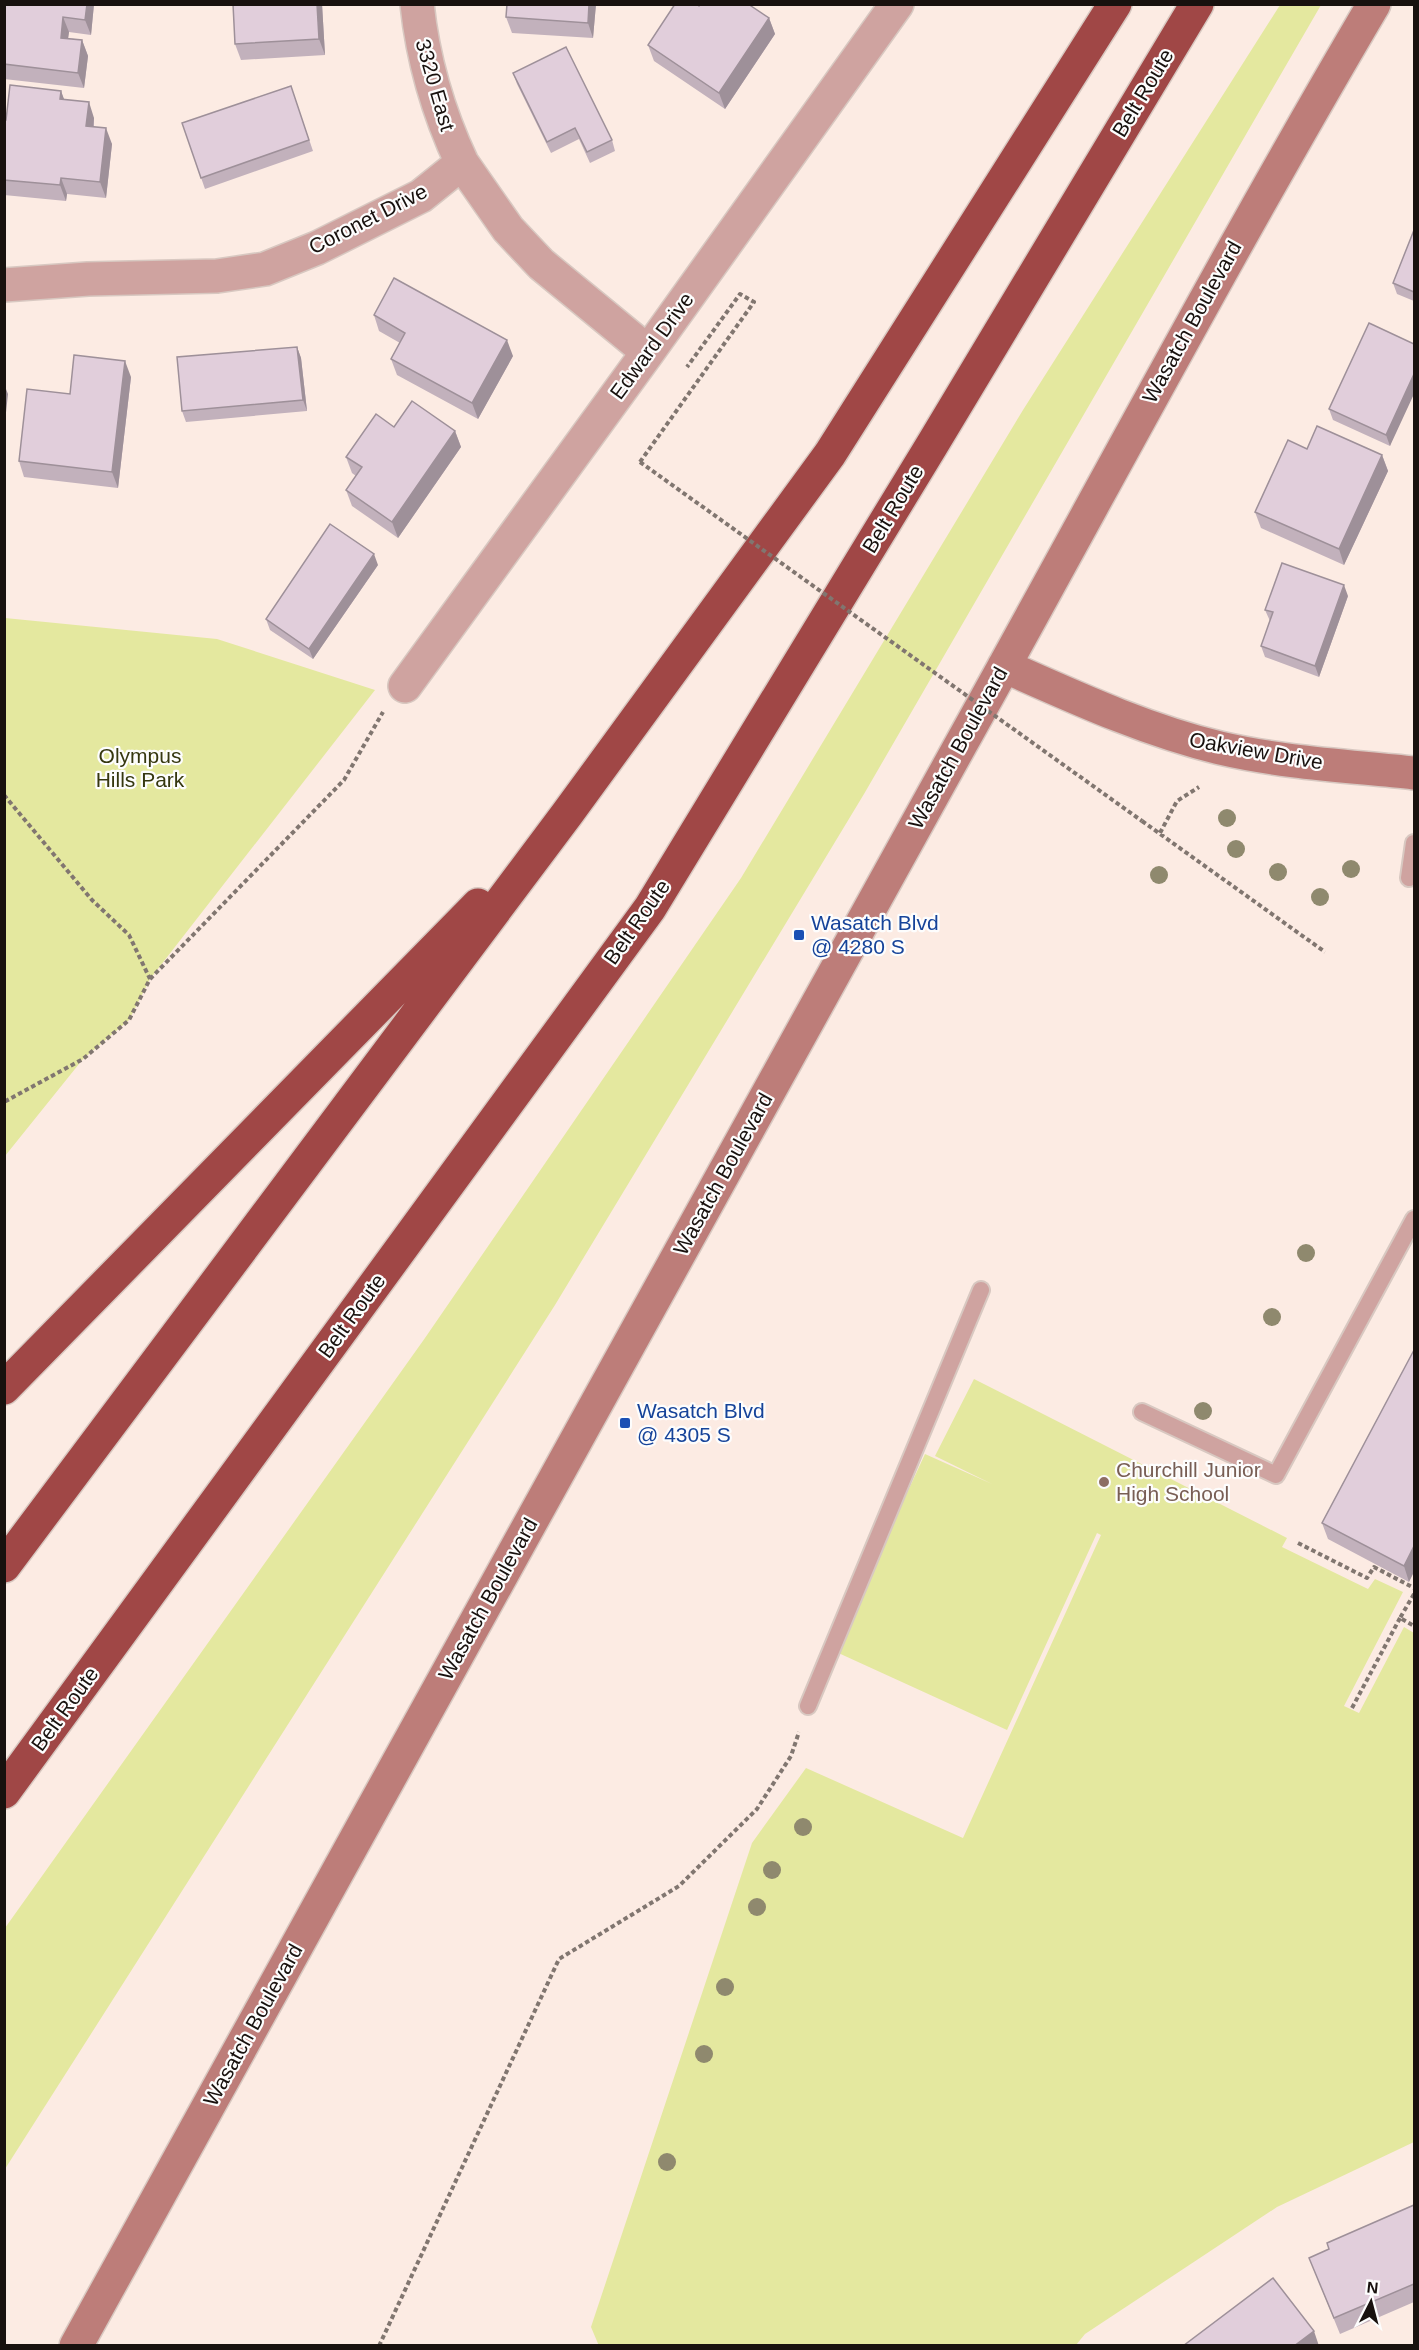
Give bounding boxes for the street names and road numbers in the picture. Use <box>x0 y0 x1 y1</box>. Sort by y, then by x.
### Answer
street label: 3320 East <box>411 36 460 134</box>
street label: Belt Route <box>1107 45 1178 141</box>
street label: Coronet Drive <box>305 179 431 258</box>
street label: Wasatch Boulevard <box>1138 237 1246 407</box>
street label: Edward Drive <box>605 288 698 403</box>
street label: Belt Route <box>857 461 928 557</box>
street label: Wasatch Boulevard <box>904 663 1012 833</box>
street label: Oakview Drive <box>1187 727 1325 774</box>
street label: Belt Route <box>599 875 674 968</box>
street label: Wasatch Boulevard <box>669 1089 777 1259</box>
street label: Belt Route <box>313 1269 390 1362</box>
street label: Wasatch Boulevard <box>434 1514 542 1684</box>
street label: Belt Route <box>26 1662 103 1755</box>
street label: Wasatch Boulevard <box>199 1940 307 2110</box>

